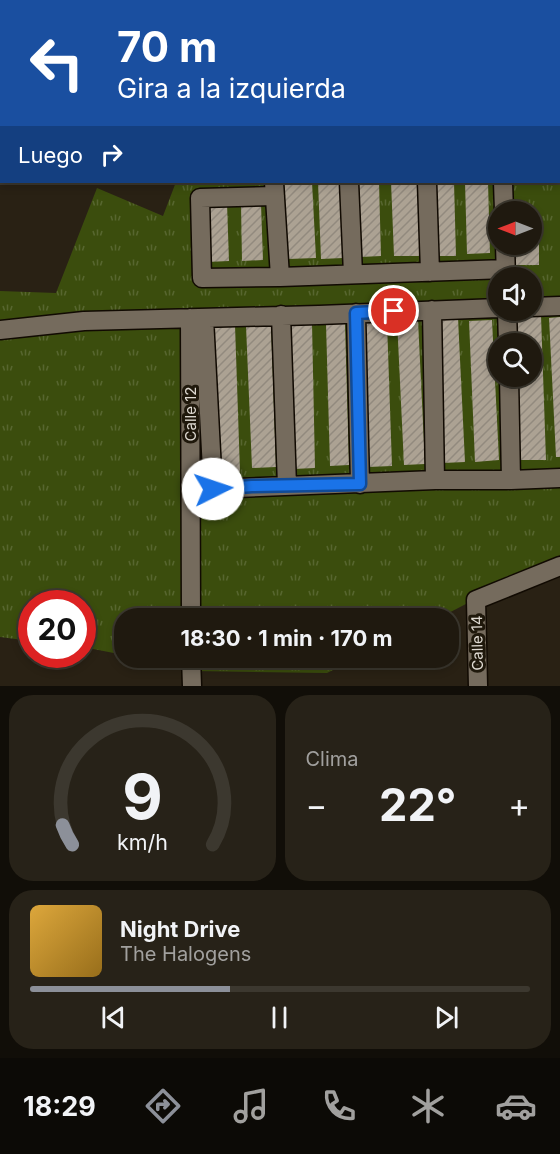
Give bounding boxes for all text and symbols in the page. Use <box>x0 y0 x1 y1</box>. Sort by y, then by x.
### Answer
text: 70 m <box>117 21 217 72</box>
icon: left <box>18 24 96 102</box>
text: Gira a la izquierda <box>117 72 346 105</box>
icon: right <box>95 138 128 171</box>
text: Luego <box>18 142 83 168</box>
north arrow <box>488 201 542 255</box>
map controls <box>488 201 542 387</box>
button: sound <box>488 267 542 321</box>
pin <box>368 285 419 336</box>
icon: arrive <box>377 294 410 327</box>
button: search <box>488 333 542 387</box>
street label: Calle 12 <box>181 387 200 441</box>
position arrow <box>181 457 245 521</box>
speed limit sign: 20 <box>18 590 96 668</box>
street label: Calle 14 <box>467 615 487 671</box>
text: 18:30 · 1 min · 170 m <box>180 625 393 651</box>
text: Clima <box>306 747 359 771</box>
text: 9 <box>122 759 163 834</box>
text: 22° <box>379 777 456 832</box>
text: − <box>306 785 327 825</box>
text: + <box>508 785 530 825</box>
text: km/h <box>117 829 168 855</box>
text: Night Drive <box>120 916 240 942</box>
text: The Halogens <box>120 942 251 966</box>
icon: previous <box>97 1001 130 1034</box>
icon: pause <box>263 1001 296 1034</box>
icon: next <box>430 1001 463 1034</box>
icon: directions <box>142 1085 184 1127</box>
icon: music <box>230 1085 272 1127</box>
icon: phone <box>318 1085 360 1127</box>
icon: climate <box>407 1085 449 1127</box>
icon: car <box>495 1085 537 1127</box>
text: 18:29 <box>23 1090 96 1123</box>

